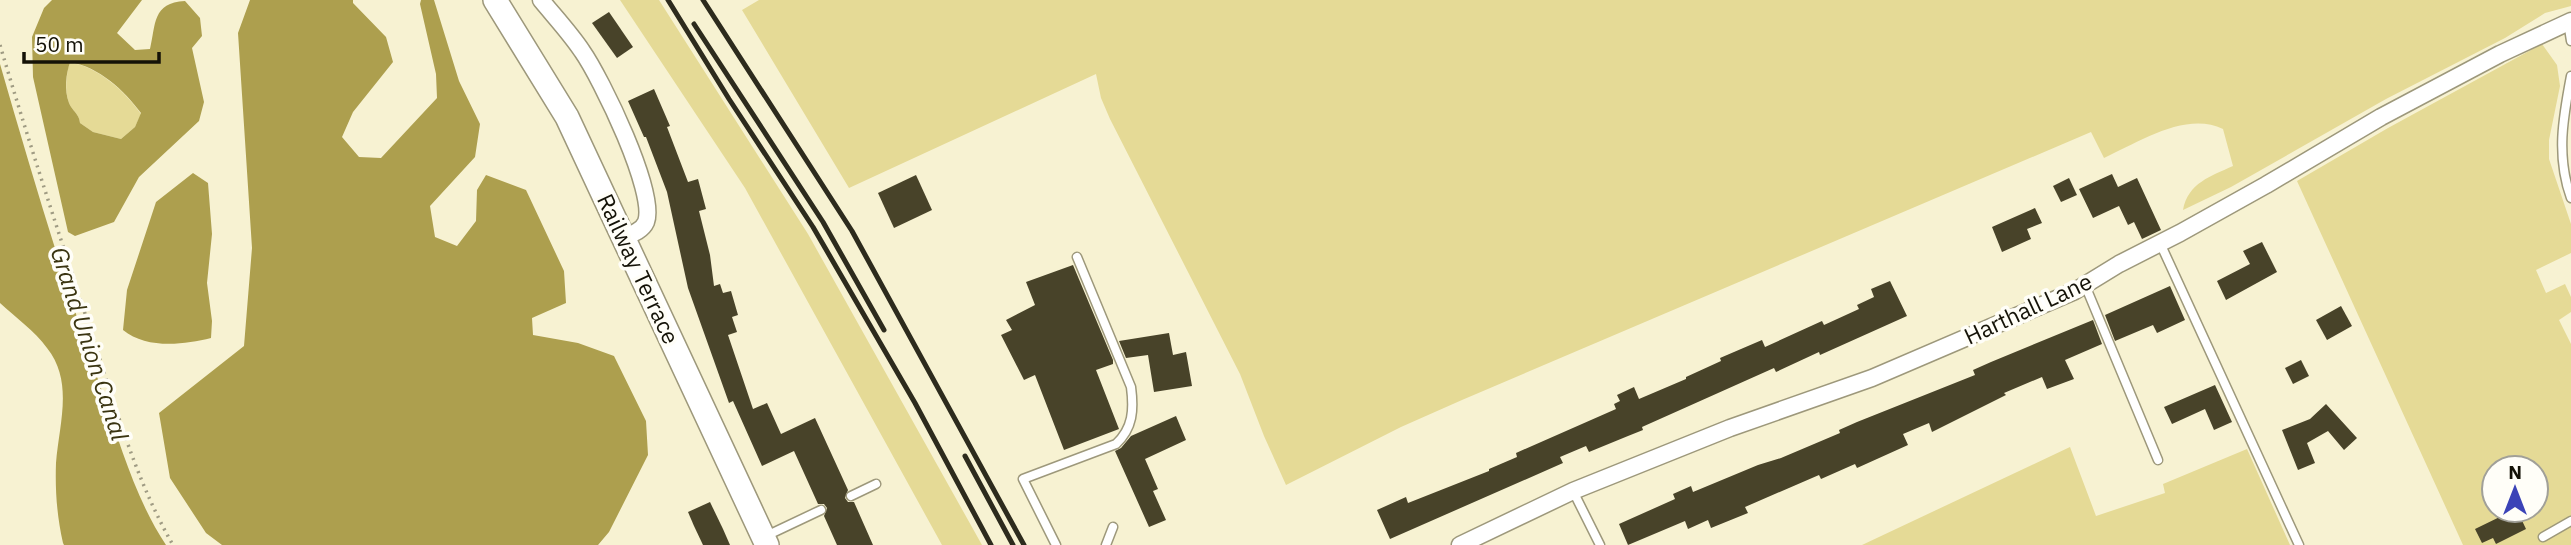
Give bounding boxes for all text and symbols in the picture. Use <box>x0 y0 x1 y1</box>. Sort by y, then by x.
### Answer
scale bar <box>24 21 159 65</box>
text: 50 m <box>35 30 84 58</box>
street label: Railway Terrace <box>591 189 687 349</box>
water label: Grand Union Canal <box>44 243 137 445</box>
street label: Harthall Lane <box>1959 265 2096 351</box>
north arrow <box>2480 454 2550 524</box>
text: N <box>2508 460 2522 484</box>

